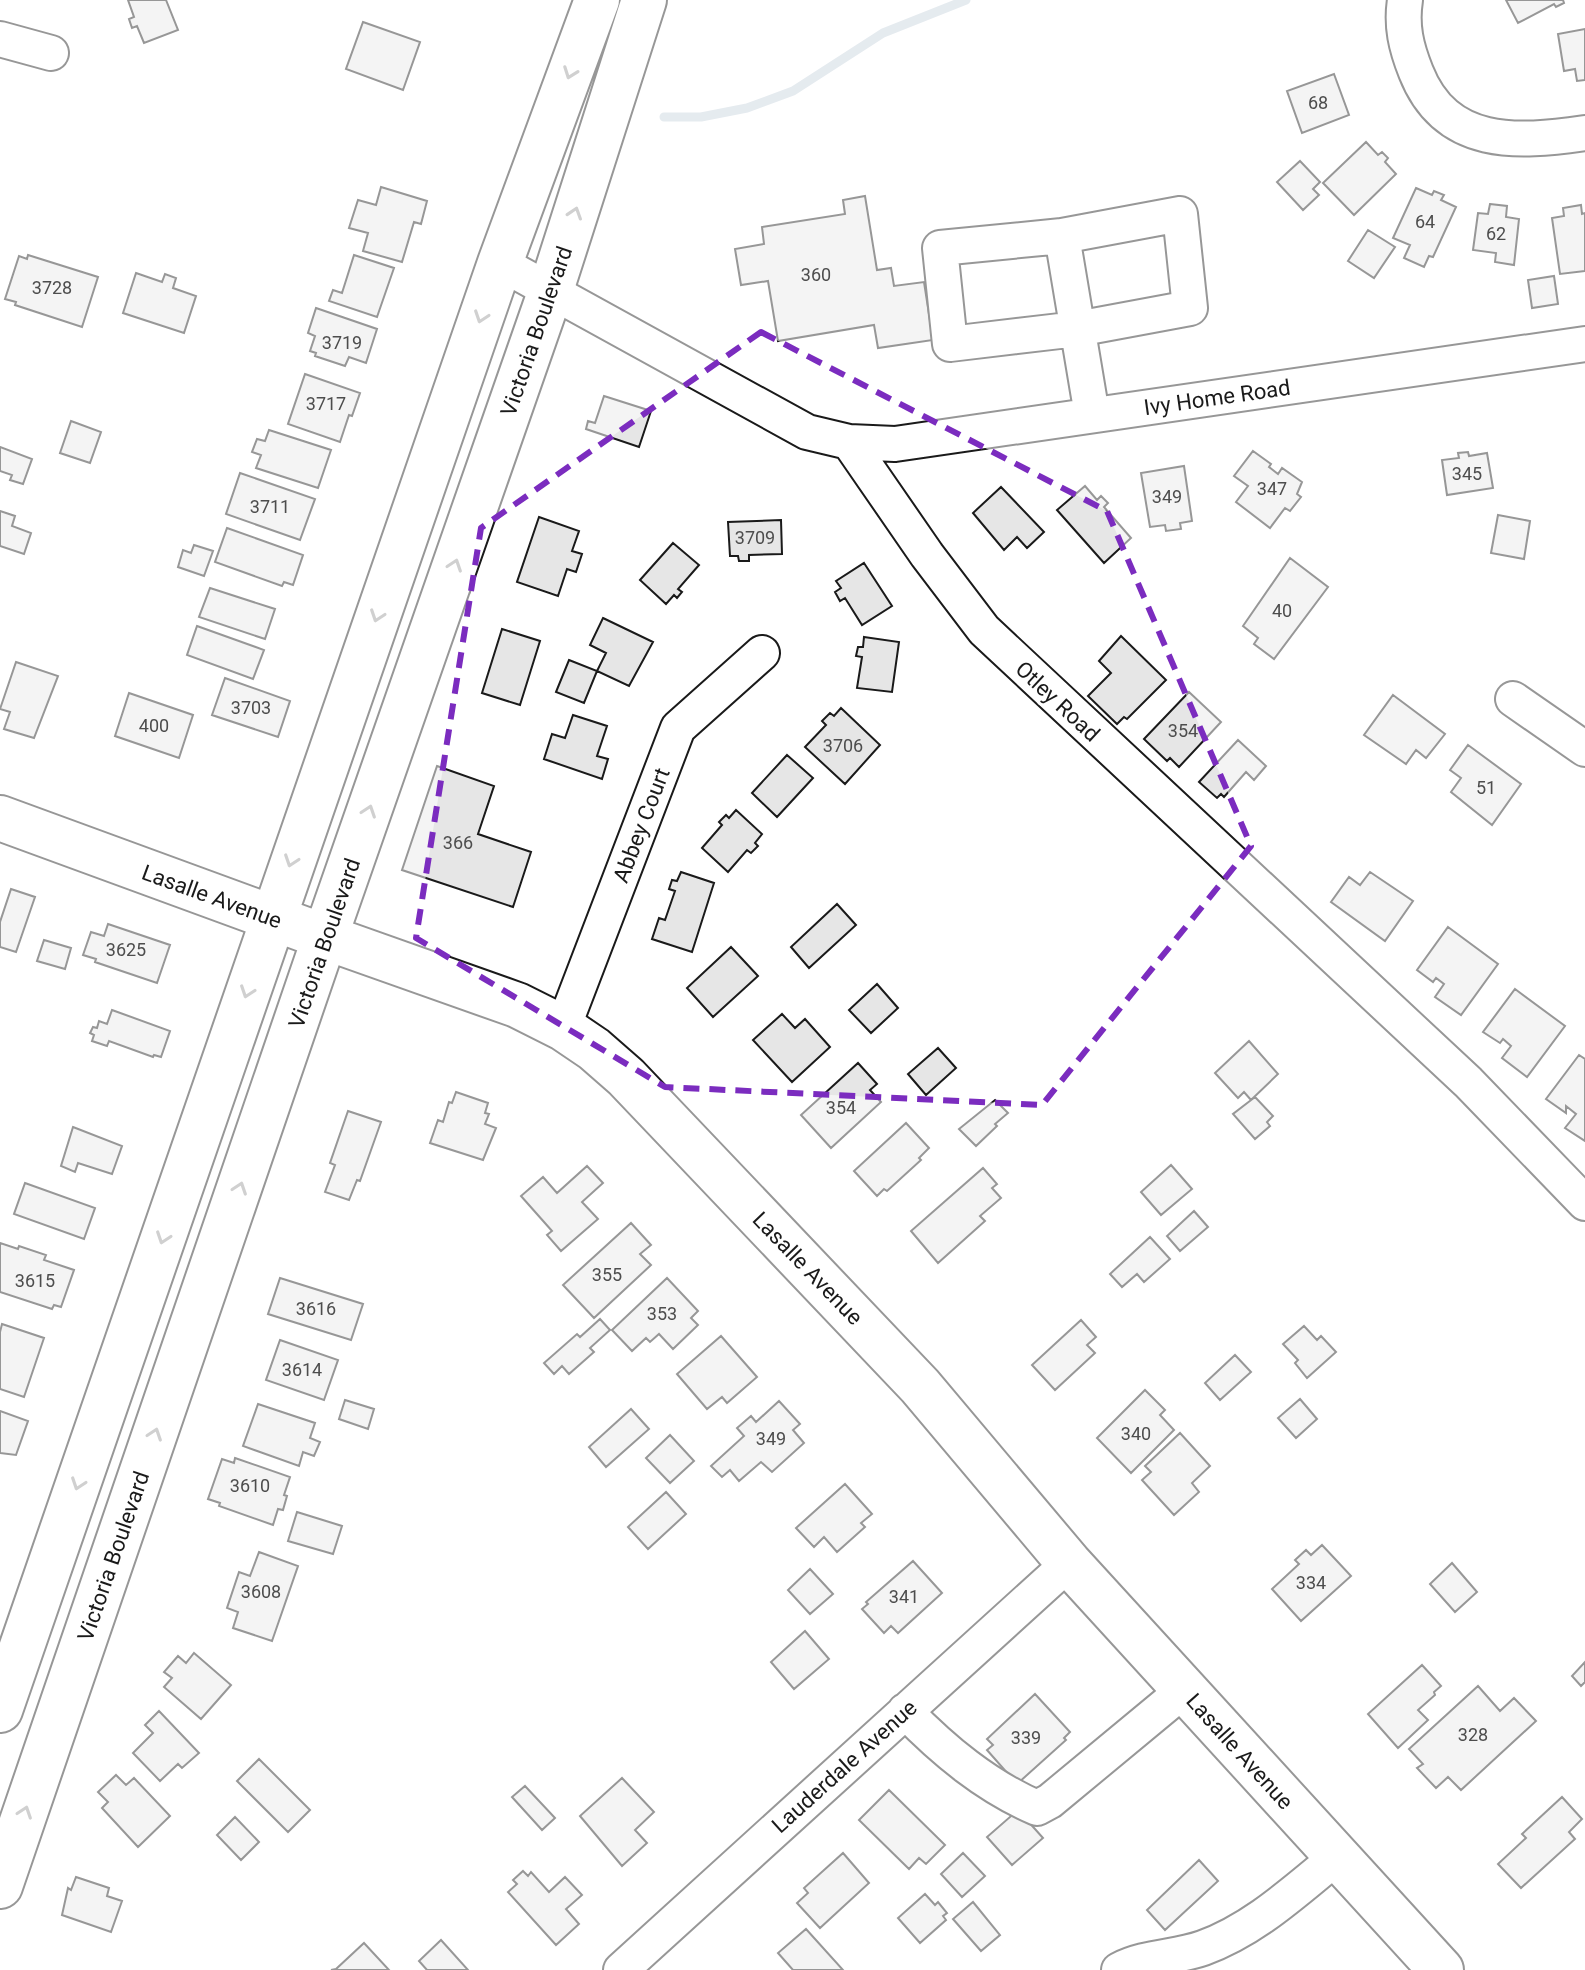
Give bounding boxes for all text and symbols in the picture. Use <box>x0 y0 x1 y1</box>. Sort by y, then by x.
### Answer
one-way arrow <box>563 65 580 79</box>
house number: 68 <box>1308 92 1328 113</box>
one-way arrow <box>566 207 582 221</box>
house number: 64 <box>1415 211 1435 232</box>
house number: 62 <box>1486 223 1506 244</box>
street label: Victoria Boulevard <box>496 243 577 419</box>
house number: 360 <box>801 264 831 285</box>
house number: 3728 <box>32 277 72 298</box>
one-way arrow <box>474 310 490 324</box>
house number: 3719 <box>322 332 362 353</box>
street label: Ivy Home Road <box>1142 375 1292 420</box>
house number: 3717 <box>306 393 346 414</box>
house number: 345 <box>1452 463 1482 484</box>
house number: 347 <box>1257 478 1287 499</box>
house number: 349 <box>1152 486 1182 507</box>
house number: 3711 <box>250 496 290 517</box>
house number: 3709 <box>735 527 775 548</box>
one-way arrow <box>445 559 461 573</box>
house number: 40 <box>1272 600 1292 621</box>
one-way arrow <box>370 608 386 622</box>
street label: Otley Road <box>1011 656 1105 747</box>
house number: 3703 <box>231 697 271 718</box>
house number: 400 <box>139 715 169 736</box>
house number: 354 <box>1168 720 1198 741</box>
house number: 3706 <box>823 735 863 756</box>
street label: Abbey Court <box>608 764 675 886</box>
house number: 51 <box>1476 777 1496 798</box>
one-way arrow <box>360 805 376 819</box>
house number: 366 <box>443 832 473 853</box>
one-way arrow <box>285 854 301 868</box>
street label: Victoria Boulevard <box>284 855 365 1031</box>
street label: Lasalle Avenue <box>139 860 285 933</box>
house number: 3625 <box>106 939 146 960</box>
one-way arrow <box>241 984 257 998</box>
house number: 354 <box>826 1097 856 1118</box>
one-way arrow <box>230 1182 246 1196</box>
street label: Lasalle Avenue <box>748 1207 868 1330</box>
one-way arrow <box>156 1230 172 1244</box>
house number: 355 <box>592 1264 622 1285</box>
house number: 3615 <box>15 1270 55 1291</box>
house number: 3616 <box>296 1298 336 1319</box>
house number: 353 <box>647 1303 677 1324</box>
house number: 3614 <box>282 1359 322 1380</box>
house number: 340 <box>1121 1423 1151 1444</box>
one-way arrow <box>146 1427 162 1441</box>
house number: 349 <box>756 1428 786 1449</box>
street label: Victoria Boulevard <box>73 1468 154 1644</box>
house number: 3610 <box>230 1475 270 1496</box>
one-way arrow <box>71 1476 88 1490</box>
house number: 334 <box>1296 1572 1326 1593</box>
house number: 3608 <box>241 1581 281 1602</box>
house number: 341 <box>889 1586 919 1607</box>
street label: Lasalle Avenue <box>1181 1688 1298 1814</box>
street label: Lauderdale Avenue <box>767 1695 922 1838</box>
house number: 328 <box>1458 1724 1488 1745</box>
house number: 339 <box>1011 1727 1041 1748</box>
one-way arrow <box>16 1806 32 1820</box>

